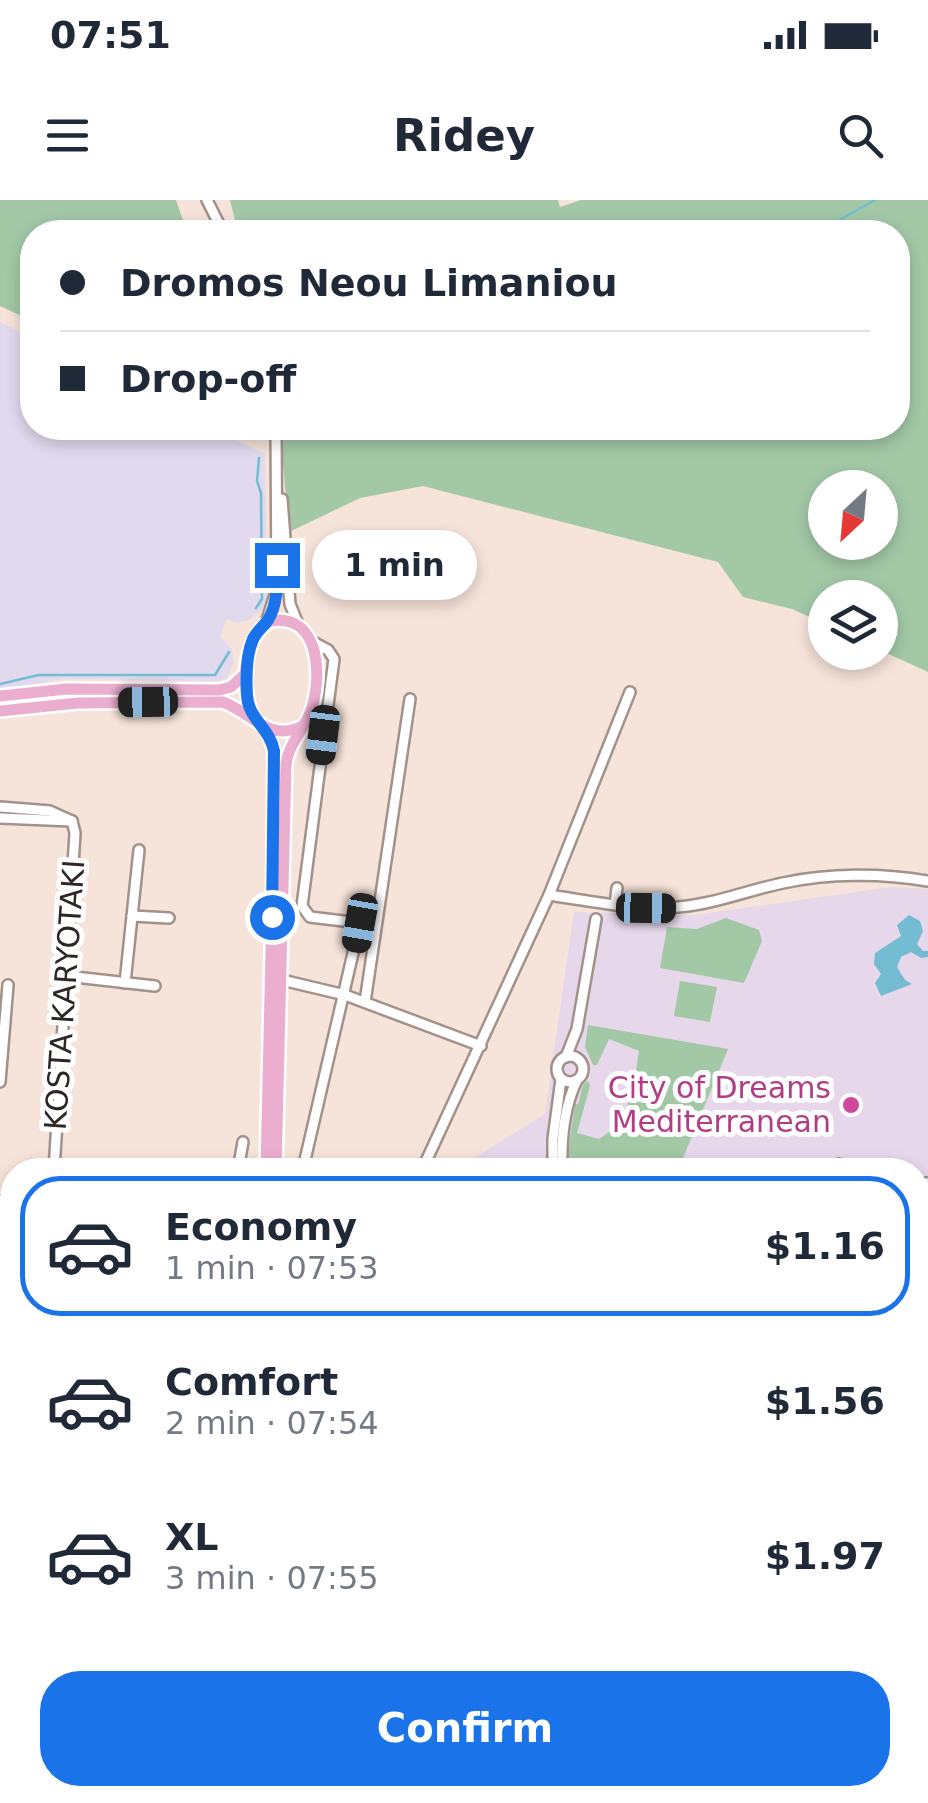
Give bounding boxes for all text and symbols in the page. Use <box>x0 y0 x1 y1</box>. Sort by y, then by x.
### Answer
text: 07:51 <box>50 13 171 57</box>
icon: menu <box>40 108 95 163</box>
icon: search <box>833 108 888 163</box>
text: Ridey <box>393 109 535 162</box>
text: Dromos Neou Limaniou <box>120 261 618 305</box>
text: Drop-off <box>120 357 296 401</box>
north arrow <box>808 470 898 560</box>
map controls <box>808 470 898 670</box>
callout: 1 min <box>312 530 477 600</box>
route end <box>255 543 300 588</box>
text: 1 min <box>344 546 445 584</box>
button: layers <box>808 580 898 670</box>
car <box>118 686 178 718</box>
car <box>304 703 342 767</box>
street label: KOSTA KARYOTAKI <box>38 859 91 1131</box>
car <box>340 891 380 955</box>
car <box>616 892 676 924</box>
route start <box>250 895 295 940</box>
place label: City of Dreams Mediterranean <box>608 1070 831 1139</box>
marker: City of Dreams Mediterranean <box>840 1094 862 1116</box>
icon: car <box>45 1201 135 1291</box>
text: Economy <box>165 1205 357 1249</box>
text: $1.16 <box>765 1224 885 1268</box>
text: 1 min · 07:53 <box>165 1249 379 1287</box>
icon: car <box>45 1356 135 1446</box>
text: Comfort <box>165 1360 338 1404</box>
text: $1.56 <box>765 1379 885 1423</box>
text: 2 min · 07:54 <box>165 1404 379 1442</box>
icon: car <box>45 1511 135 1601</box>
text: XL <box>165 1515 219 1559</box>
text: $1.97 <box>765 1534 885 1578</box>
text: 3 min · 07:55 <box>165 1559 379 1597</box>
button: Confirm <box>40 1671 890 1786</box>

